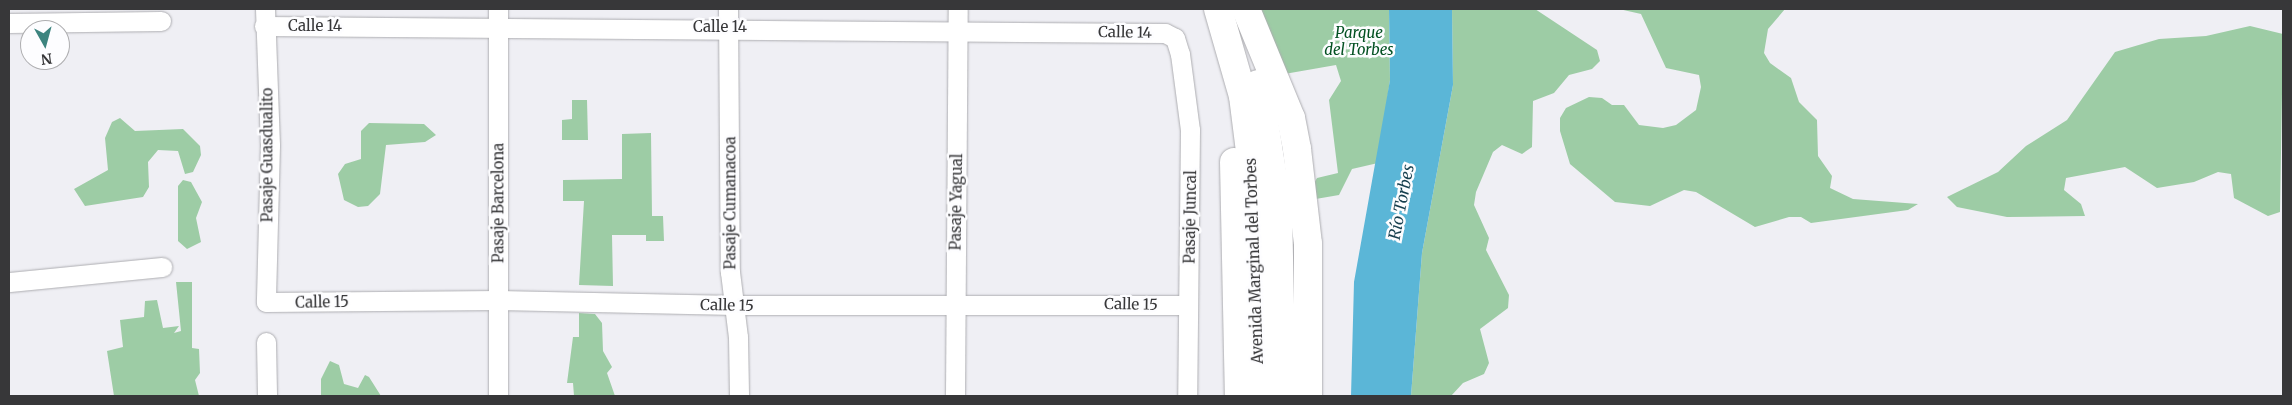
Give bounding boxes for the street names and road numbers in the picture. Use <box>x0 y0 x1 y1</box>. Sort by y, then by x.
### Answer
street label: Calle 14 <box>288 17 342 35</box>
street label: Calle 14 <box>693 18 747 36</box>
street label: Calle 14 <box>1098 23 1152 41</box>
street label: Pasaje Guasdualito <box>258 88 276 222</box>
street label: Pasaje Cumanacoa <box>721 136 739 270</box>
street label: Pasaje Barcelona <box>489 143 507 263</box>
street label: Pasaje Yagual <box>946 153 966 251</box>
street label: Avenida Marginal del Torbes <box>1241 158 1267 364</box>
street label: Pasaje Juncal <box>1180 170 1200 264</box>
street label: Calle 15 <box>295 293 349 311</box>
street label: Calle 15 <box>1104 295 1158 313</box>
street label: Calle 15 <box>700 296 754 314</box>

